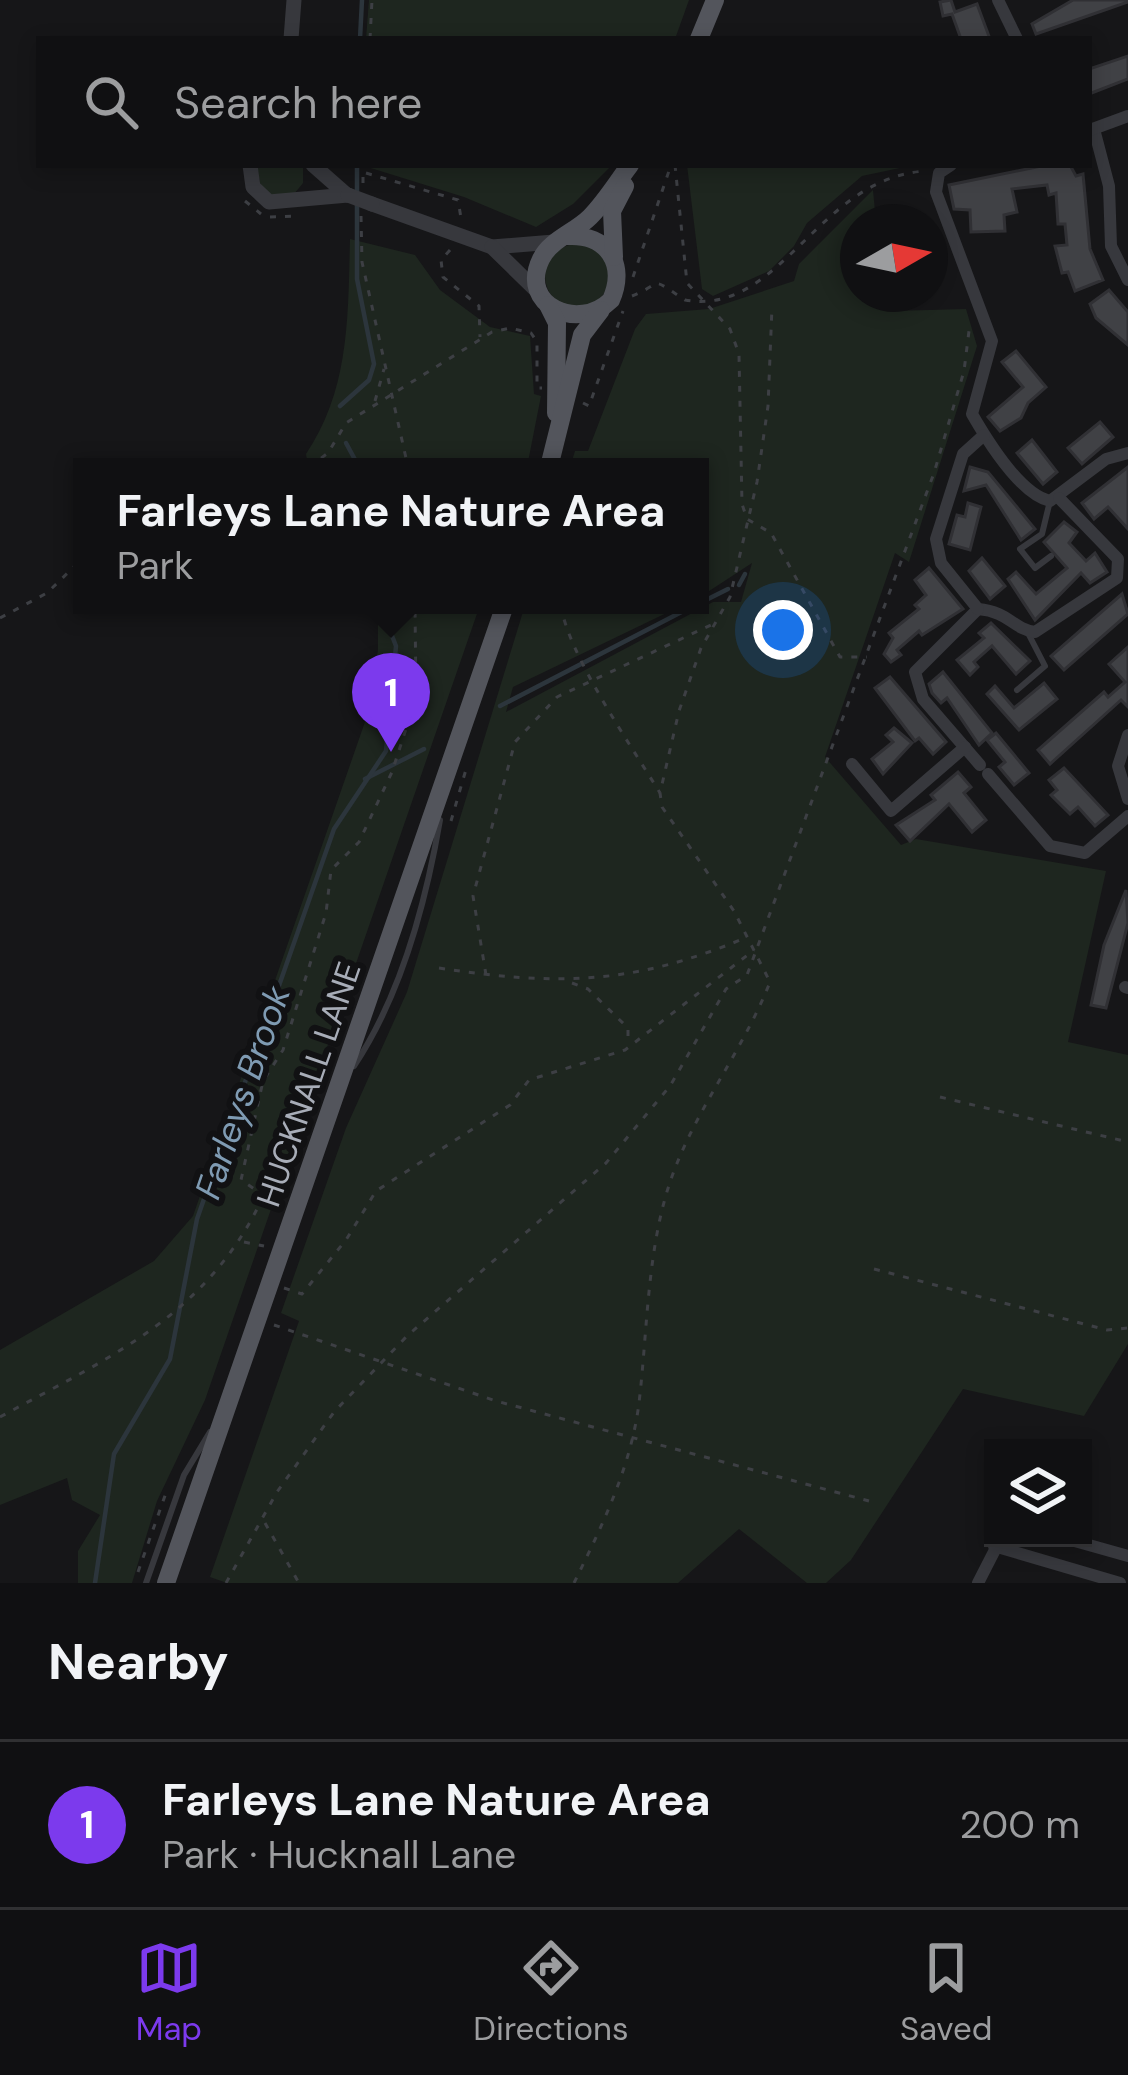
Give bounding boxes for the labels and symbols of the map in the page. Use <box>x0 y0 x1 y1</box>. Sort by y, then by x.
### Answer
north arrow <box>840 204 948 312</box>
your location <box>753 600 813 660</box>
pin: 1 <box>352 653 430 752</box>
street label: HUCKNALL LANE <box>246 956 370 1212</box>
water label: Farleys Brook <box>184 979 301 1205</box>

